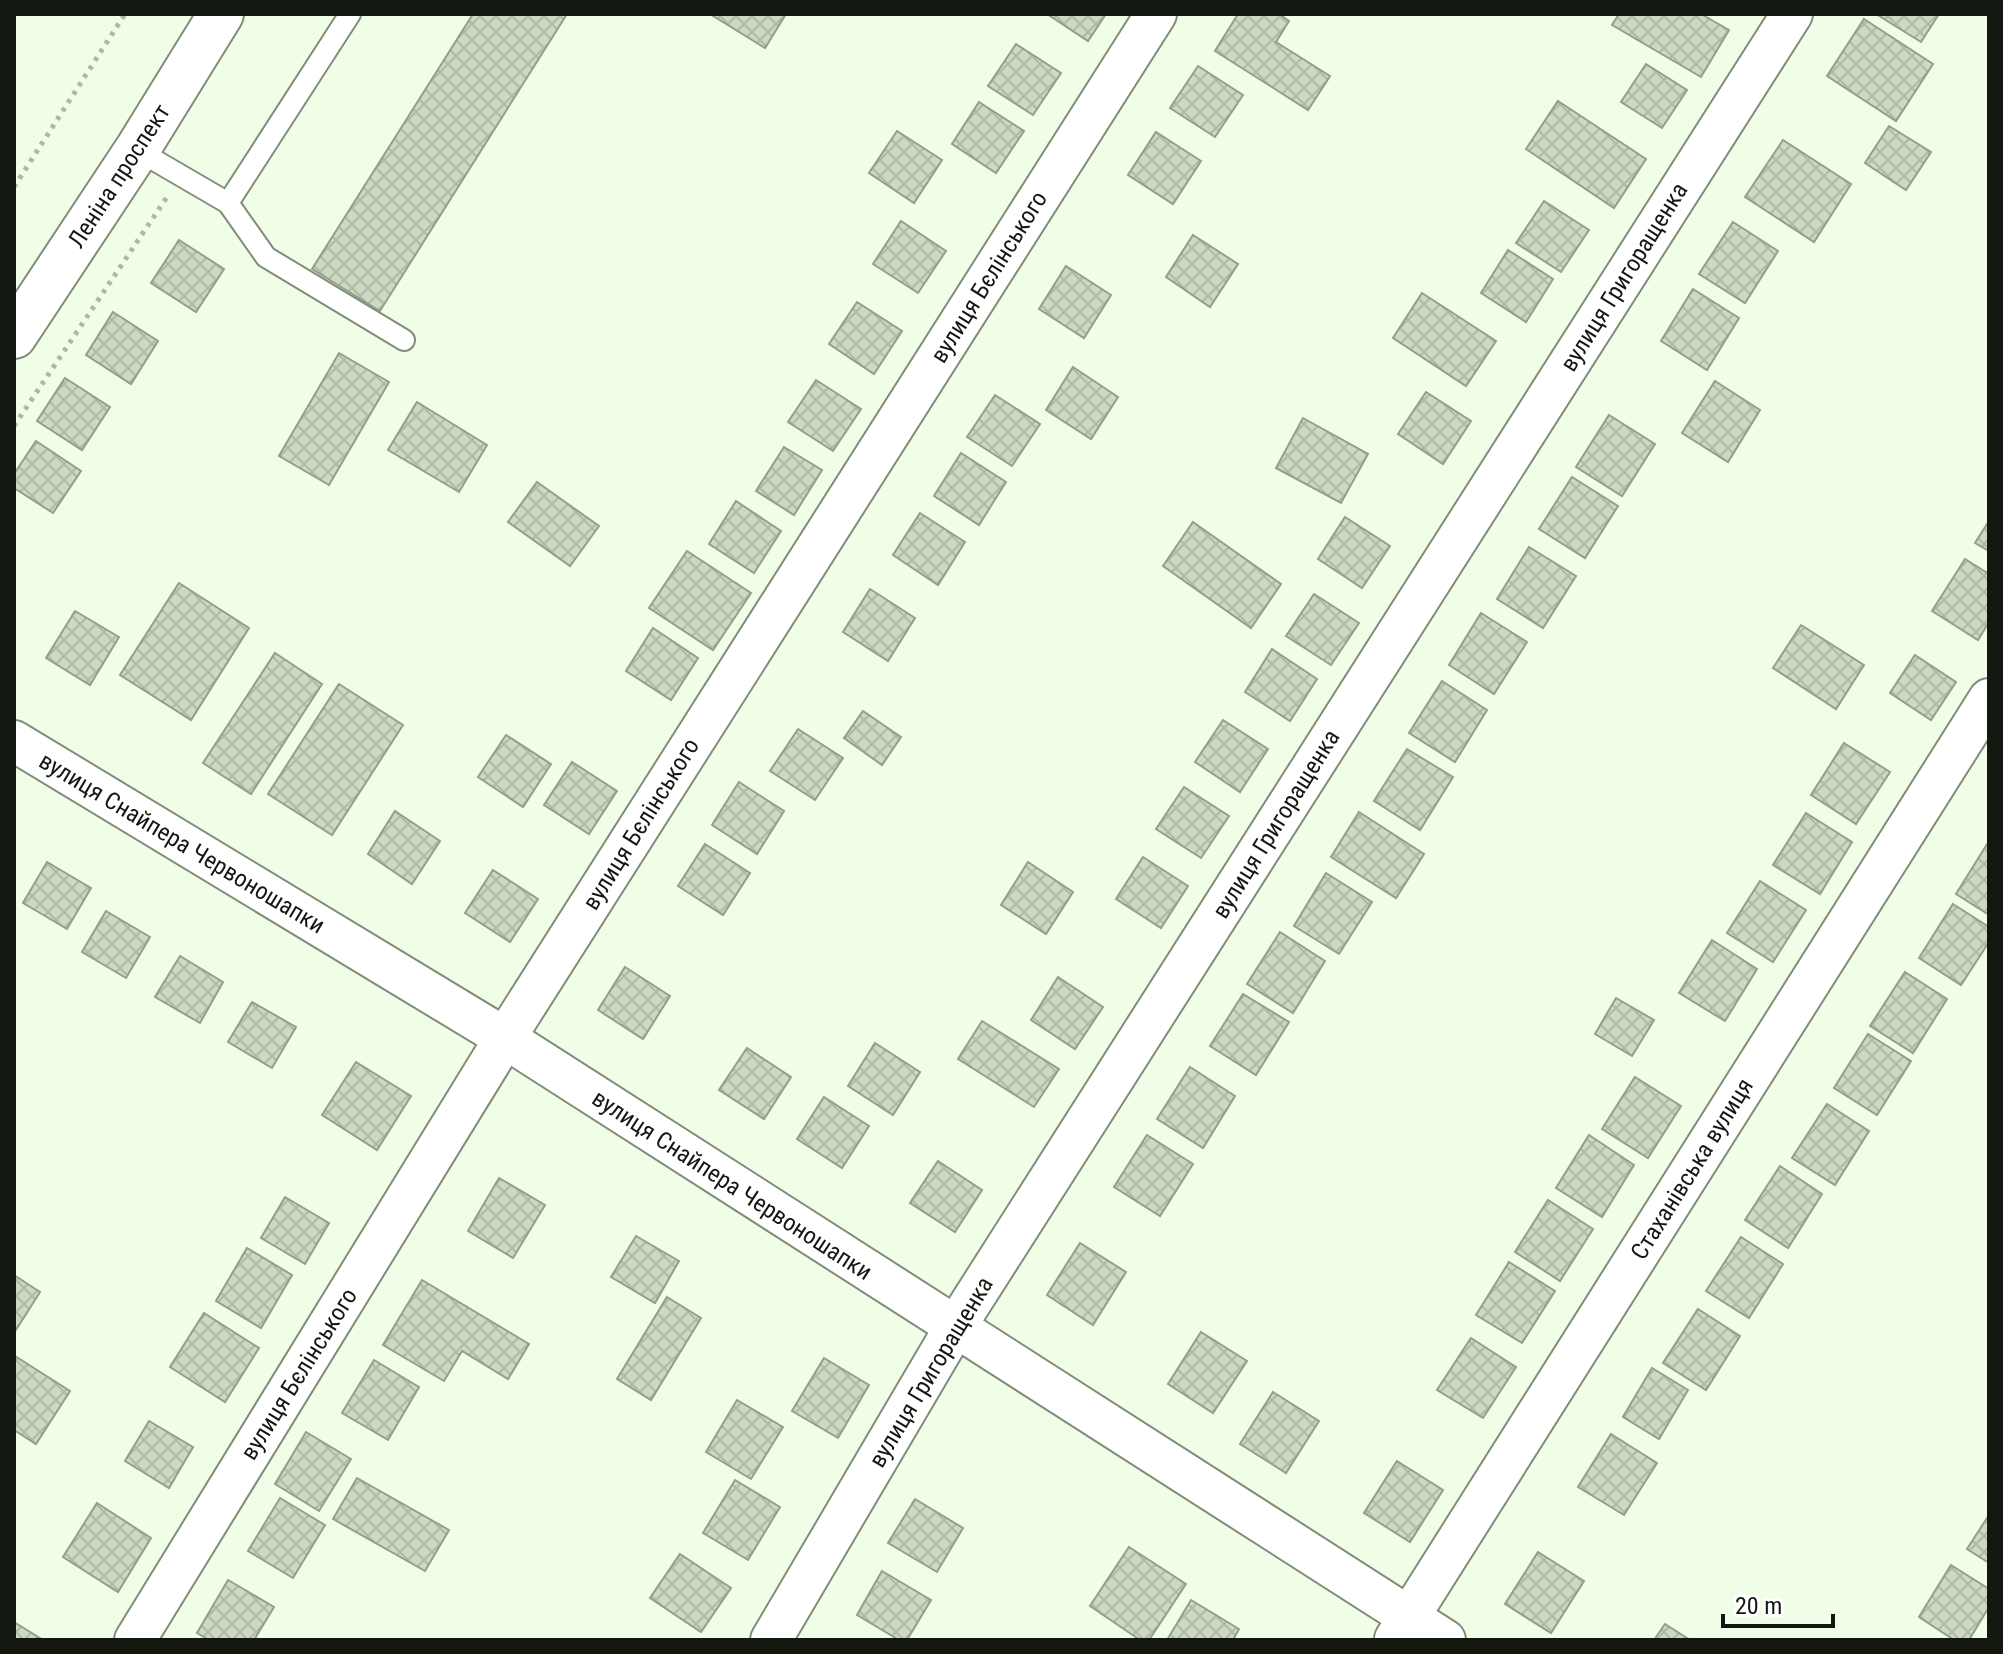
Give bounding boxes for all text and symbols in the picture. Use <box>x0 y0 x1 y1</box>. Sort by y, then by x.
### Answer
street label: Леніна проспект <box>62 99 176 253</box>
street label: вулиця Григоращенка <box>1555 177 1693 377</box>
street label: вулиця Бєлінського <box>925 186 1053 368</box>
street label: вулиця Григоращенка <box>1207 724 1345 924</box>
street label: вулиця Бєлінського <box>577 733 705 915</box>
street label: вулиця Снайпера Червоношапки <box>34 747 330 939</box>
street label: Стаханівська вулиця <box>1625 1073 1759 1265</box>
street label: вулиця Снайпера Червоношапки <box>587 1084 877 1286</box>
street label: вулиця Григоращенка <box>863 1272 999 1472</box>
street label: вулиця Бєлінського <box>235 1283 363 1465</box>
scale bar <box>1723 1578 1833 1628</box>
text: 20 m <box>1735 1592 1782 1620</box>

